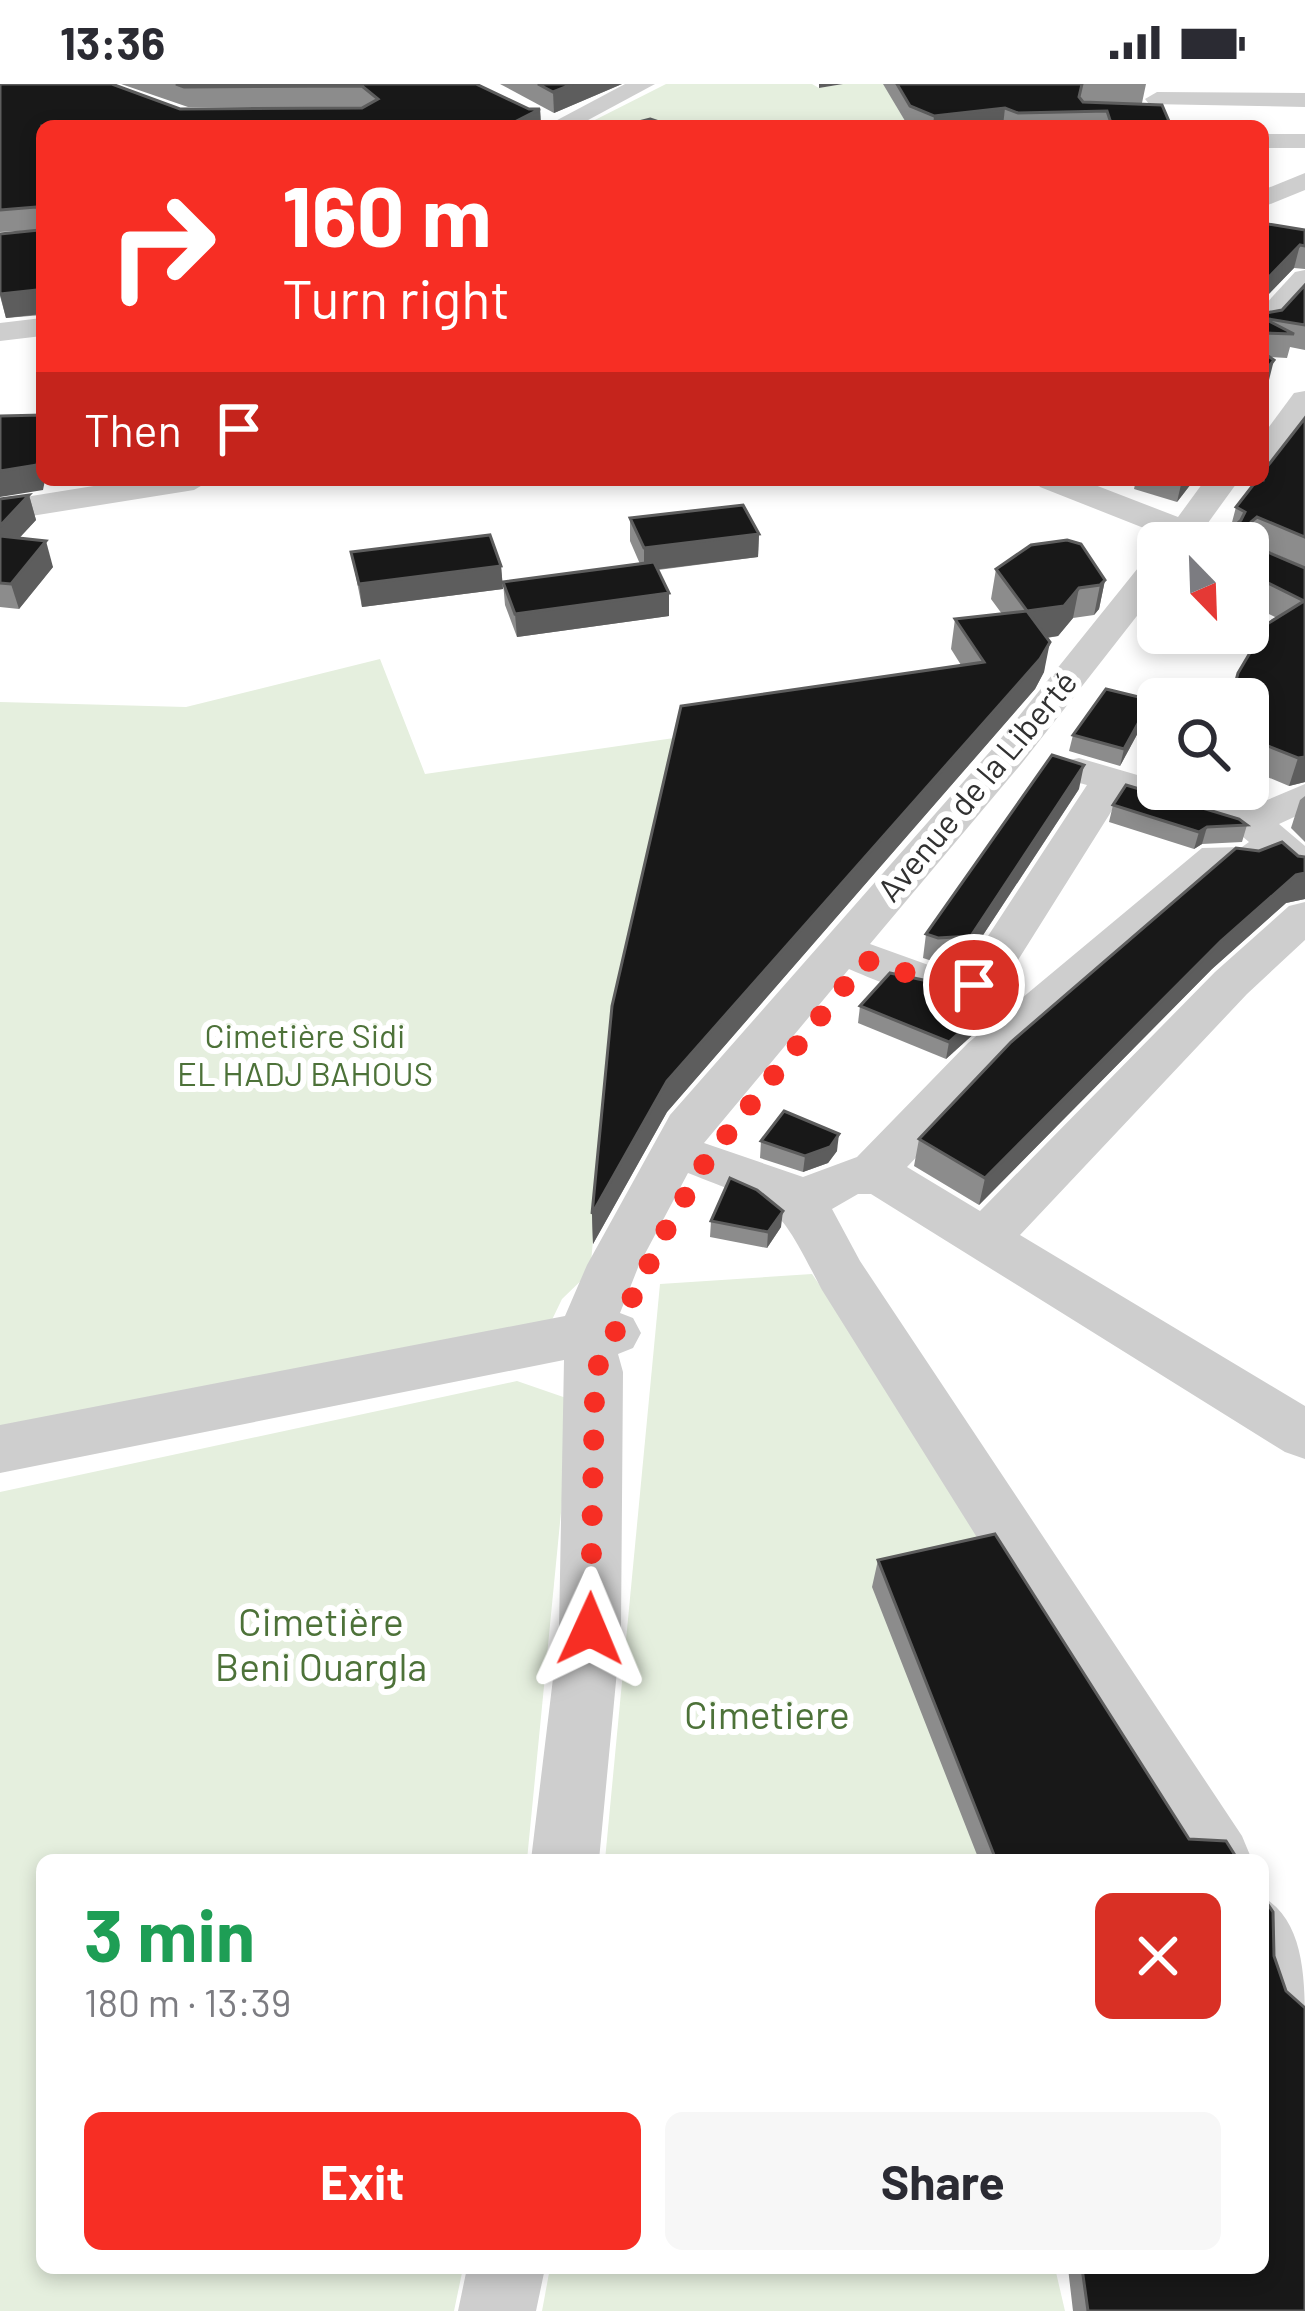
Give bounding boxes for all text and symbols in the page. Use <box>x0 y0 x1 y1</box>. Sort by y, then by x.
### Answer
text: 13:36 <box>60 15 165 69</box>
text: 160 m <box>282 163 492 264</box>
icon: right <box>84 168 240 324</box>
text: Turn right <box>282 265 510 330</box>
icon: arrive <box>206 396 272 462</box>
text: Then <box>84 402 182 456</box>
north arrow <box>1137 522 1269 654</box>
map controls <box>1137 522 1269 810</box>
street label: Avenue de la Liberté <box>868 662 1084 909</box>
button: search <box>1137 678 1269 810</box>
pin <box>923 934 1025 1036</box>
icon: arrive <box>941 952 1007 1018</box>
park label: Cimetière Sidi EL HADJ BAHOUS <box>177 1015 433 1093</box>
position arrow <box>527 1566 653 1692</box>
park label: Cimetière Beni Ouargla <box>215 1597 427 1689</box>
park label: Cimetiere <box>684 1690 850 1737</box>
text: 3 min <box>84 1890 255 1976</box>
button: close <box>1095 1893 1221 2019</box>
text: 180 m · 13:39 <box>84 1978 291 2025</box>
button: Exit <box>84 2112 641 2250</box>
button: Share <box>665 2112 1221 2250</box>

